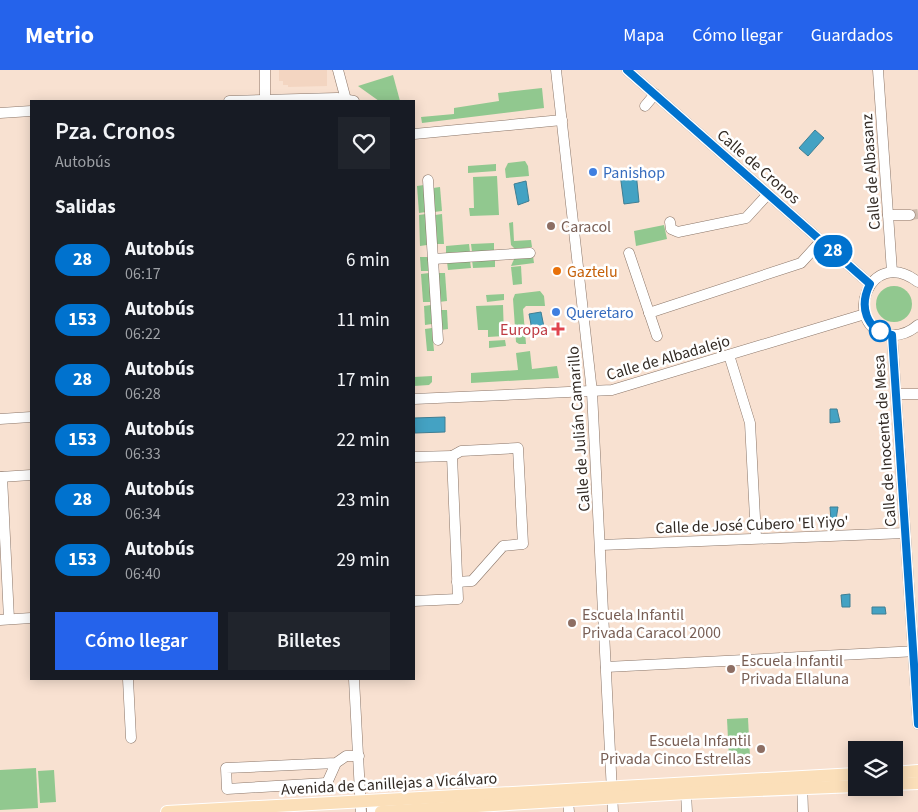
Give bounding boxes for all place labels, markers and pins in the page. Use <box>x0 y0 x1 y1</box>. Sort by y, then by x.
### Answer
place label: Panishop <box>603 162 665 184</box>
marker: Panishop <box>587 166 599 178</box>
place label: Caracol <box>561 216 611 238</box>
marker: Caracol <box>545 220 557 232</box>
place label: Gaztelu <box>567 261 618 283</box>
marker: Gaztelu <box>551 265 563 277</box>
place label: Queretaro <box>566 302 634 324</box>
marker: Queretaro <box>550 306 562 318</box>
place label: Europa <box>500 319 548 341</box>
unlabelled marker <box>869 320 891 342</box>
marker: Europa <box>552 323 564 335</box>
place label: Escuela Infantil Privada Caracol 2000 <box>582 604 721 644</box>
marker: Escuela Infantil Privada Caracol 2000 <box>566 617 578 629</box>
place label: Escuela Infantil Privada Ellaluna <box>741 650 849 690</box>
marker: Escuela Infantil Privada Ellaluna <box>725 663 737 675</box>
place label: Escuela Infantil Privada Cinco Estrellas <box>600 730 751 770</box>
marker: Escuela Infantil Privada Cinco Estrellas <box>755 743 767 755</box>

